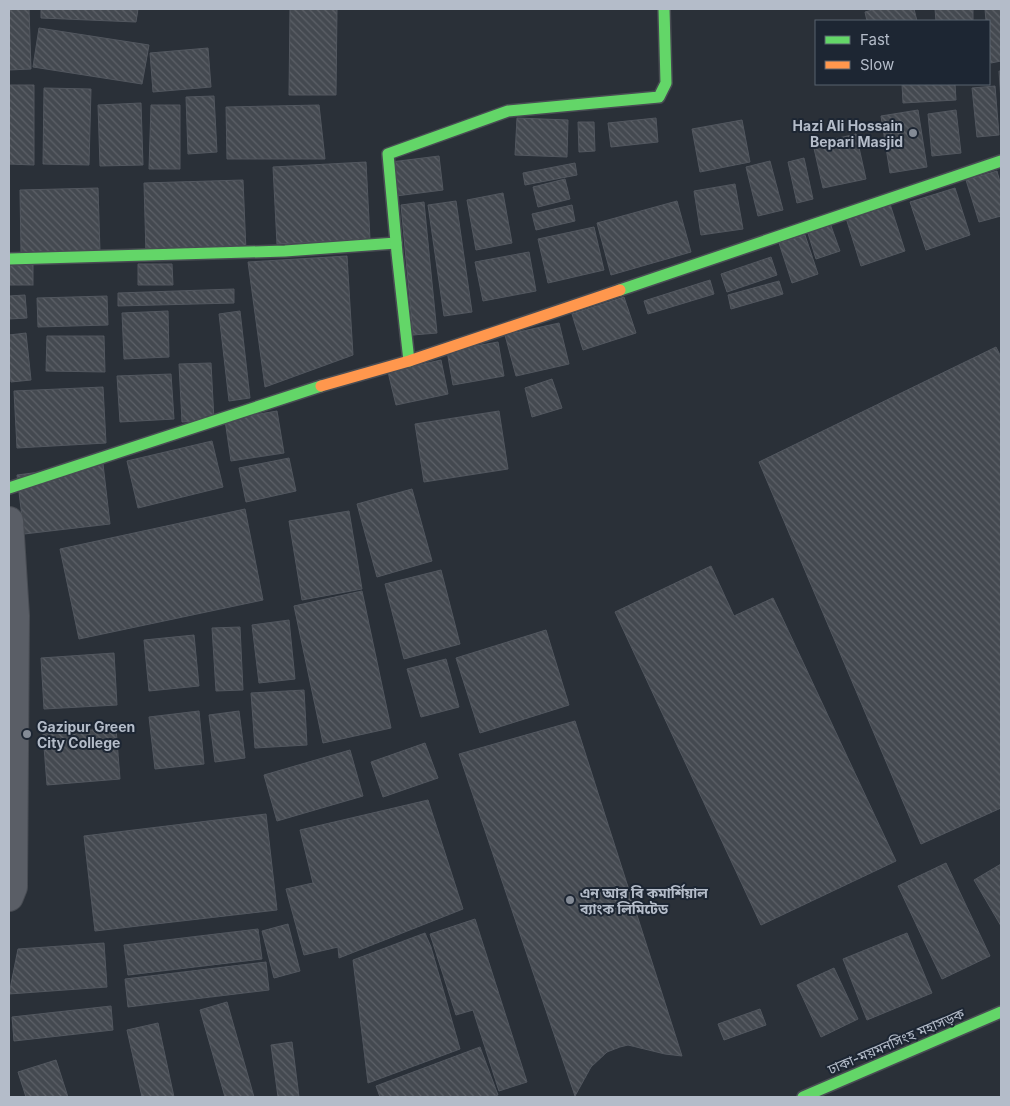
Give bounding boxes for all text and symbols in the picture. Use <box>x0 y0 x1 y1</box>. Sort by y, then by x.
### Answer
legend <box>815 20 990 85</box>
text: Fast <box>860 30 890 49</box>
text: Slow <box>860 55 894 74</box>
place label: Hazi Ali Hossain Bepari Masjid <box>793 117 903 150</box>
marker: Hazi Ali Hossain Bepari Masjid <box>907 127 919 139</box>
place label: Gazipur Green City College <box>37 718 135 751</box>
marker: Gazipur Green City College <box>21 728 33 740</box>
place label: এন আর বি কমার্শিয়াল ব্যাংক লিমিটেড <box>579 883 708 917</box>
marker: এন আর বি কমার্শিয়াল ব্যাংক লিমিটেড <box>564 894 576 906</box>
street label: ঢাকা-ময়মনসিংহ মহাসড়ক <box>824 1004 968 1078</box>

